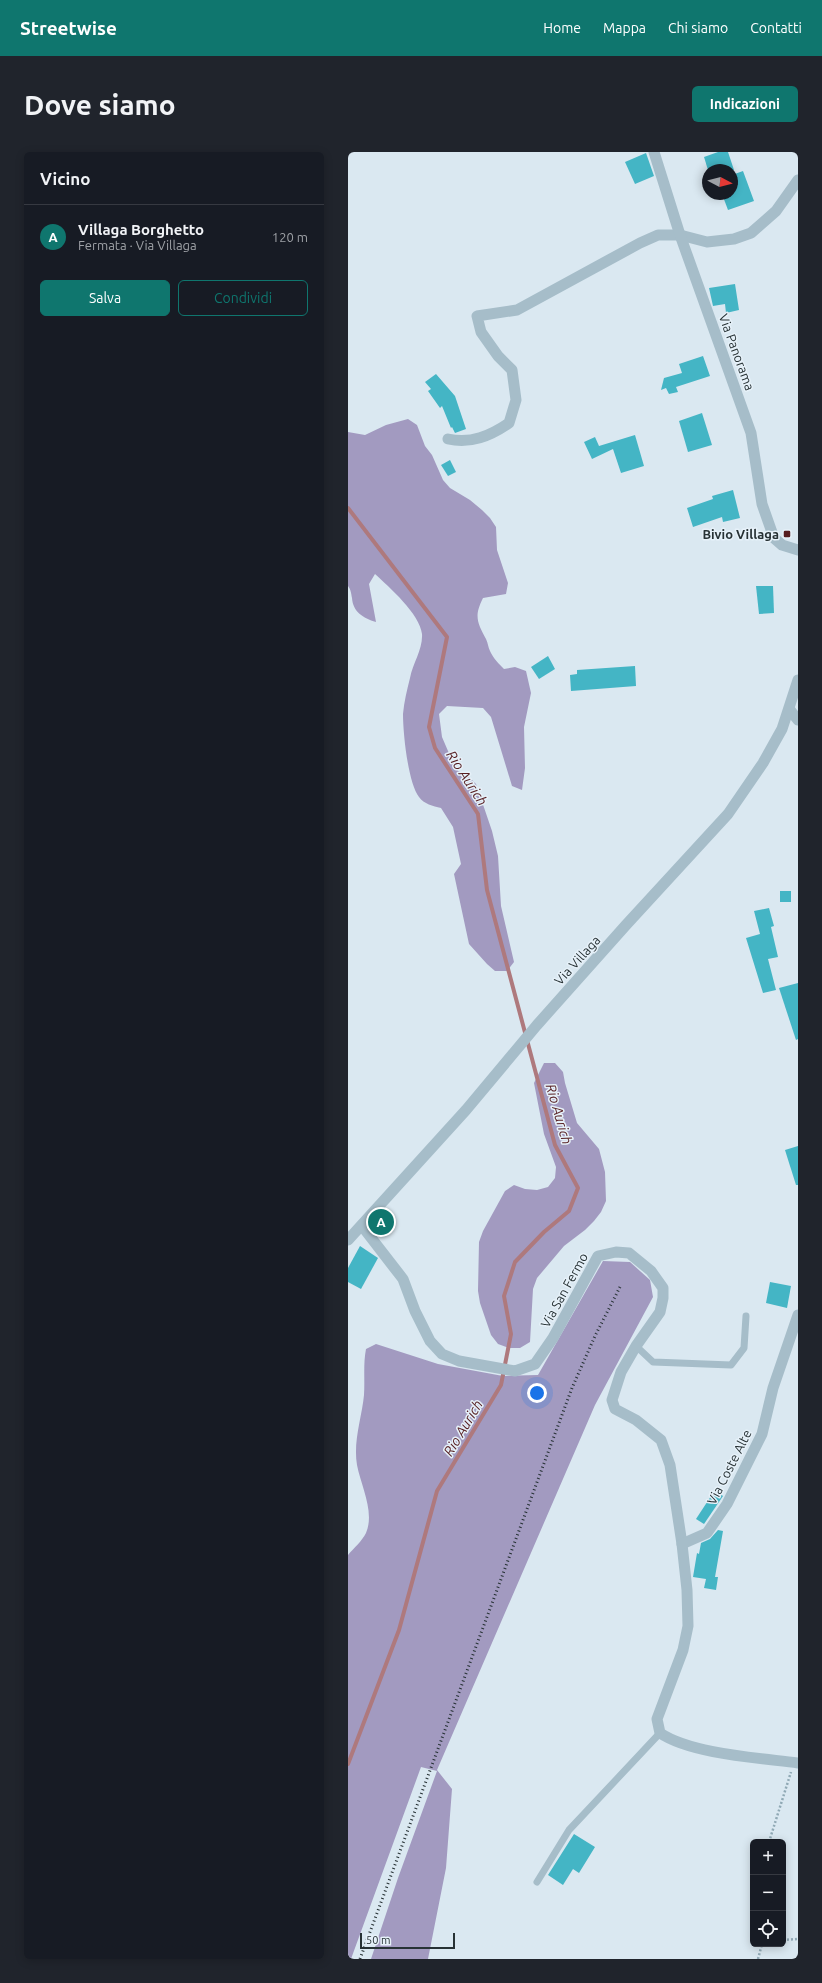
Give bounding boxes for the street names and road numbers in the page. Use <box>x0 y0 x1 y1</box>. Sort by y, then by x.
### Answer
street label: Via Panorama <box>717 312 757 392</box>
street label: Via Villaga <box>551 933 603 987</box>
street label: Via San Fermo <box>538 1250 590 1330</box>
street label: Via Coste Alte <box>704 1427 754 1507</box>

